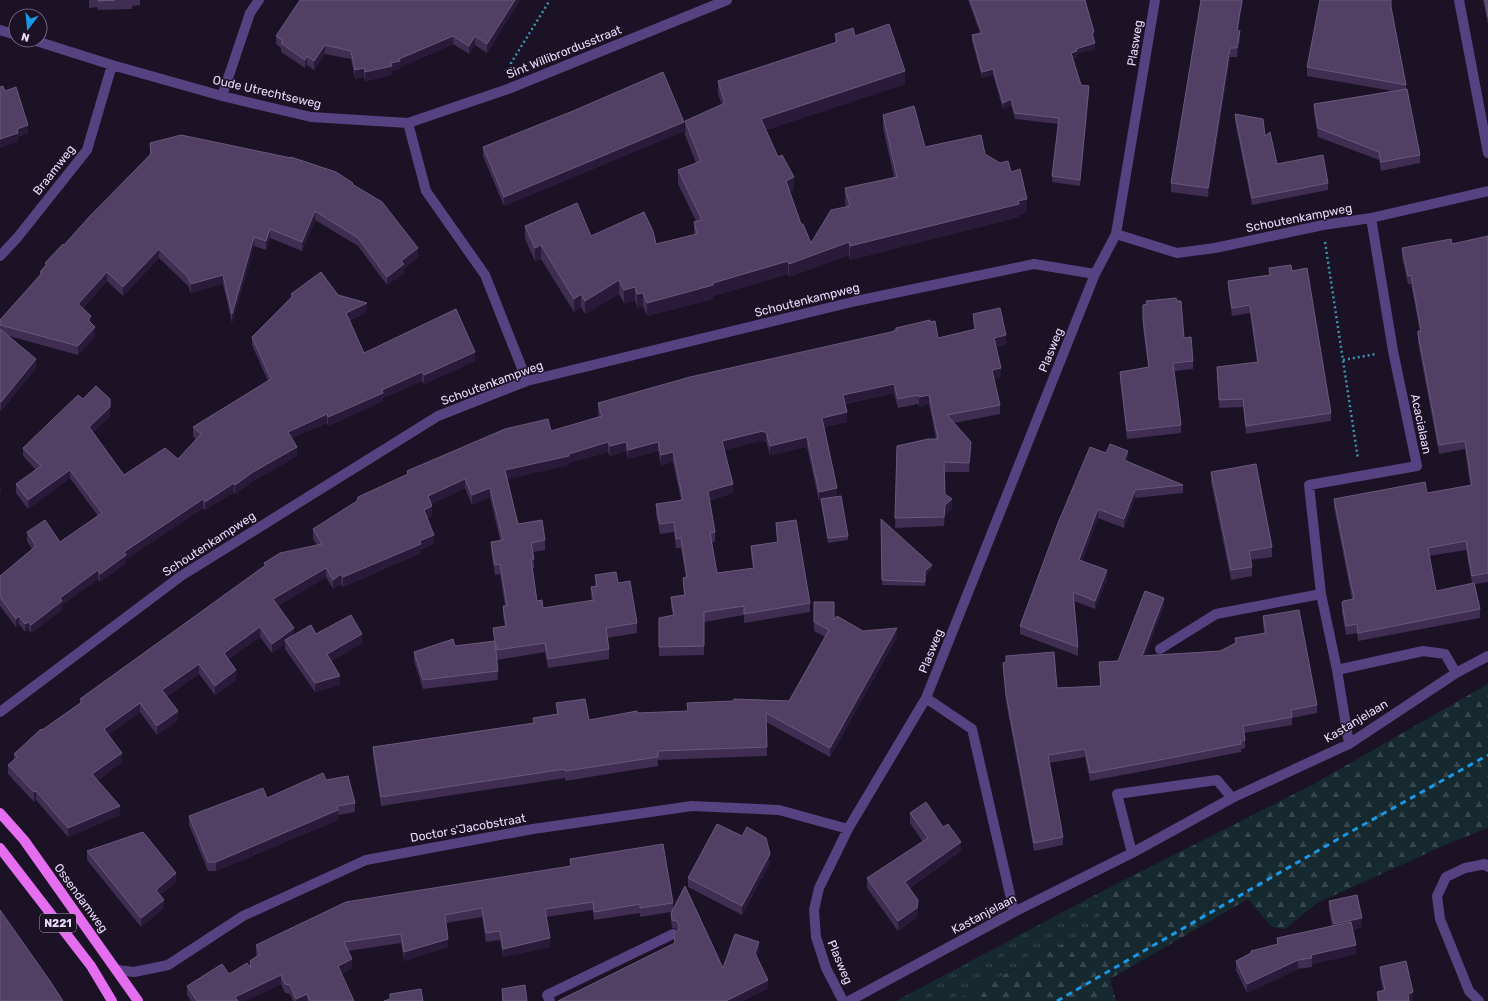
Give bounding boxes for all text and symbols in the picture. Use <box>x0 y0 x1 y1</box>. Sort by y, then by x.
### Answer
north arrow <box>8 8 48 48</box>
street label: Plasweg <box>1124 19 1146 67</box>
street label: Sint Willibrordusstraat <box>504 22 624 81</box>
text: N <box>20 30 31 44</box>
street label: Oude Utrechtseweg <box>211 73 323 111</box>
street label: Braamweg <box>30 142 78 198</box>
street label: Schoutenkampweg <box>1245 201 1353 235</box>
street label: Schoutenkampweg <box>753 280 861 320</box>
street label: Plasweg <box>1036 326 1066 374</box>
street label: Schoutenkampweg <box>439 358 545 408</box>
street label: Acacialaan <box>1408 393 1434 455</box>
street label: Schoutenkampweg <box>160 509 258 579</box>
street label: Plasweg <box>916 627 946 675</box>
street label: Kastanjelaan <box>1322 697 1390 745</box>
street label: Doctor s'Jacobstraat <box>409 811 527 845</box>
street label: Ossendamweg <box>51 861 111 935</box>
street label: Kastanjelaan <box>949 891 1019 937</box>
road number: N221 <box>40 914 76 932</box>
street label: Plasweg <box>824 938 856 986</box>

